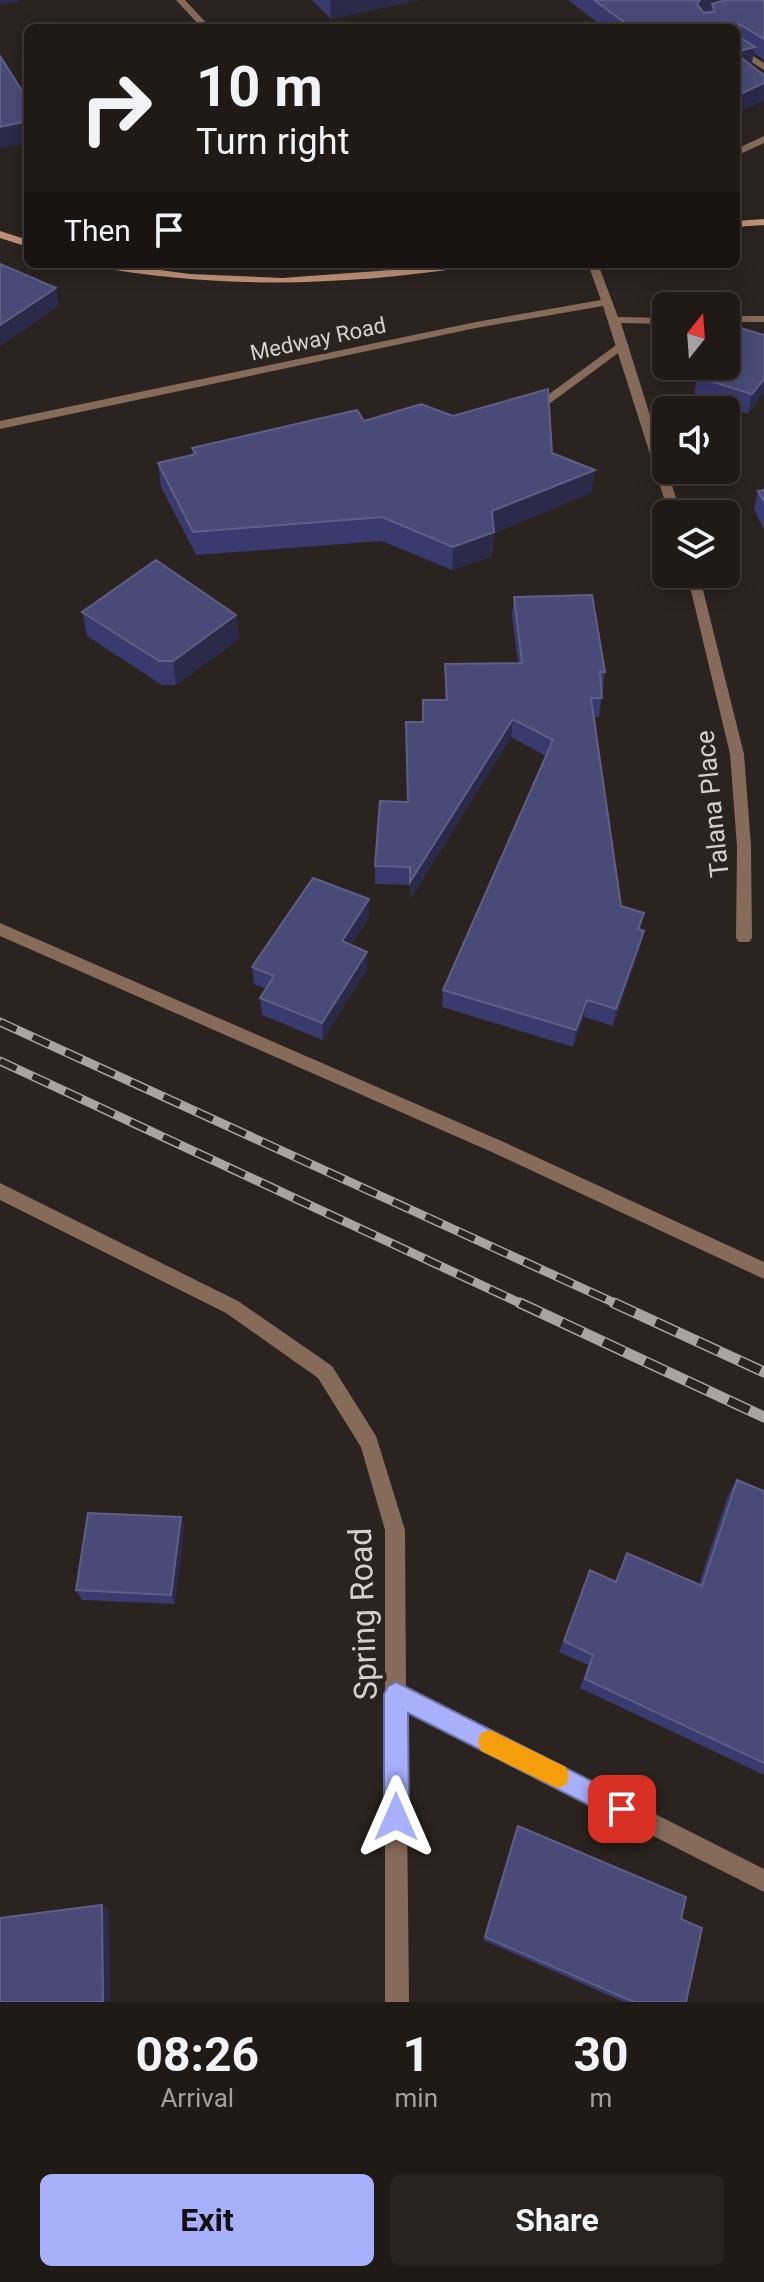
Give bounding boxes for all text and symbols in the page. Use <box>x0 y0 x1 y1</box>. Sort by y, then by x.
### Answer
text: 10 m <box>196 54 323 120</box>
icon: right <box>64 56 168 160</box>
text: Turn right <box>196 121 349 163</box>
icon: arrive <box>147 208 191 252</box>
text: Then <box>64 213 131 248</box>
north arrow <box>652 292 740 380</box>
map controls <box>652 292 740 588</box>
street label: Medway Road <box>248 312 388 366</box>
button: sound <box>652 396 740 484</box>
button: layers <box>652 500 740 588</box>
street label: Talana Place <box>689 729 735 879</box>
street label: Spring Road <box>341 1527 385 1701</box>
position arrow <box>354 1775 438 1859</box>
pin <box>588 1775 656 1843</box>
icon: arrive <box>600 1787 644 1831</box>
text: 08:26 <box>135 2026 259 2083</box>
text: 1 <box>403 2026 430 2083</box>
text: 30 <box>573 2026 629 2083</box>
text: Arrival <box>160 2083 234 2113</box>
text: min <box>395 2083 438 2113</box>
text: m <box>590 2083 612 2113</box>
button: Exit <box>40 2174 374 2266</box>
button: Share <box>390 2174 724 2266</box>

